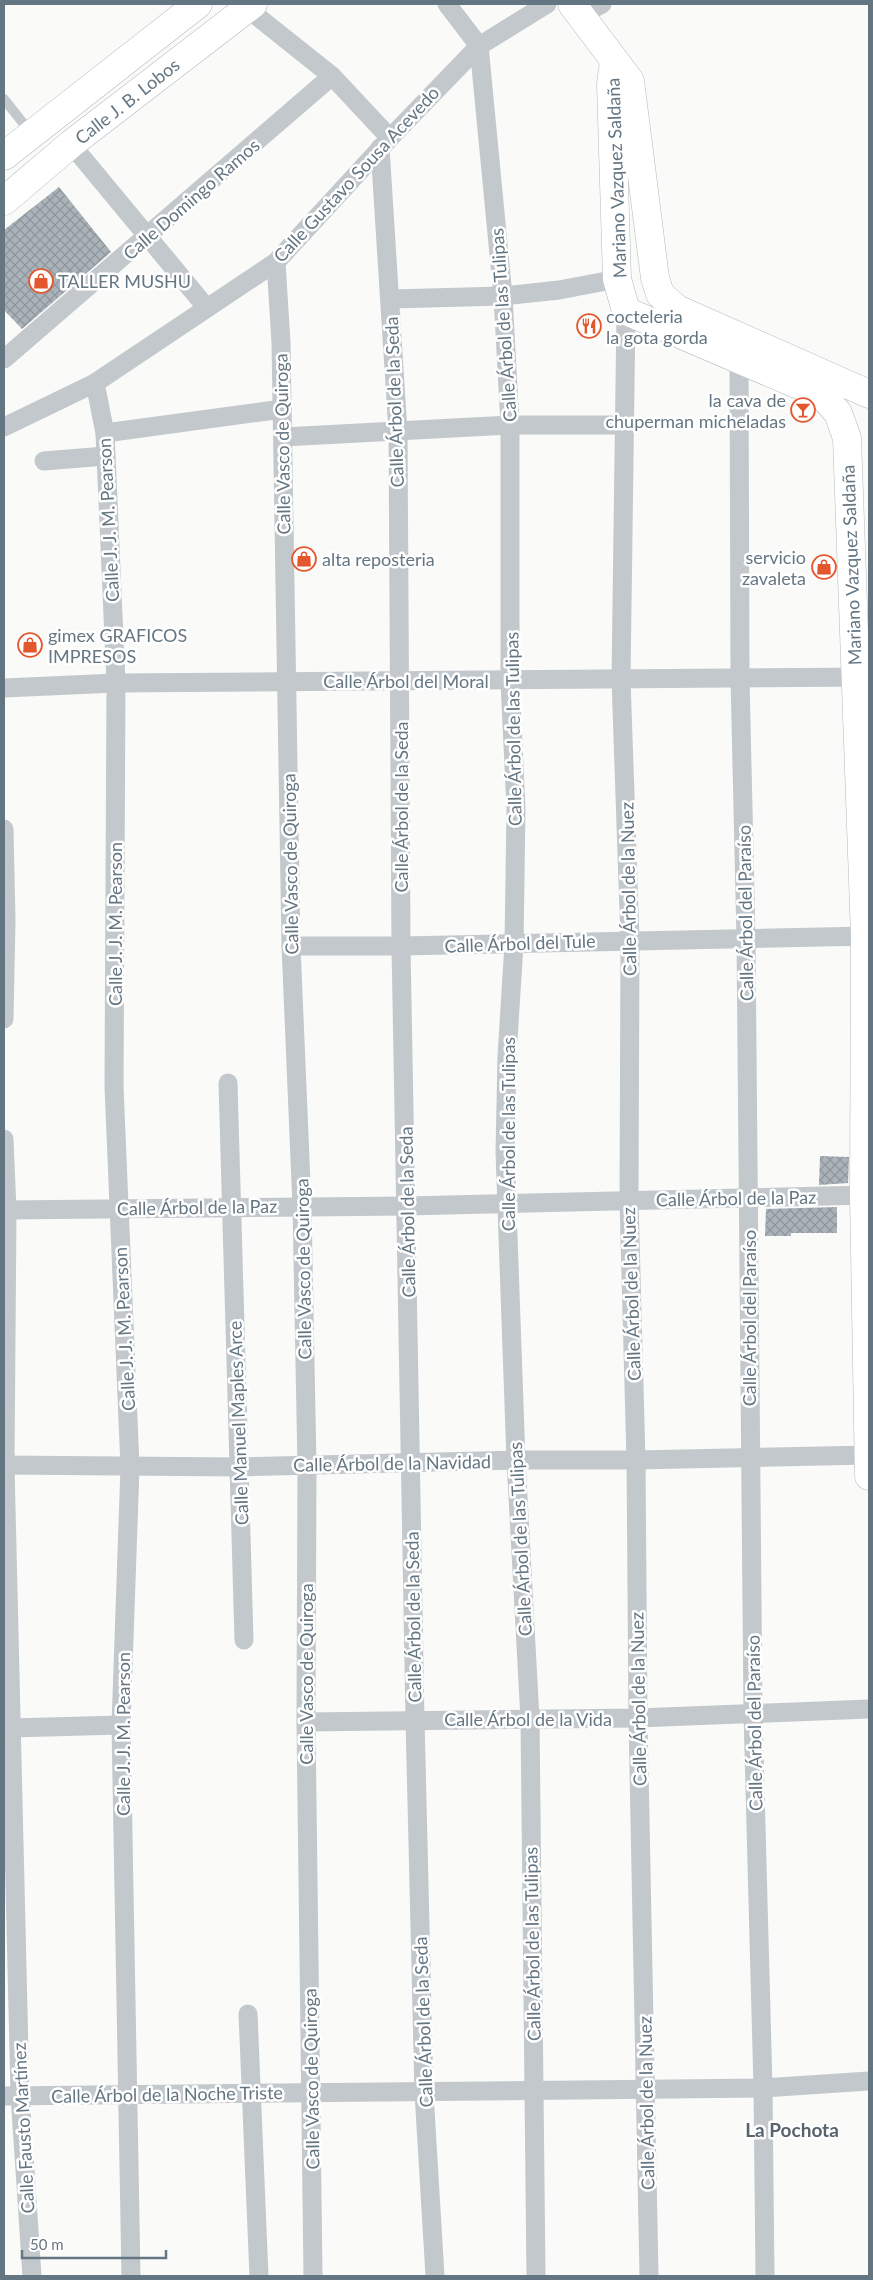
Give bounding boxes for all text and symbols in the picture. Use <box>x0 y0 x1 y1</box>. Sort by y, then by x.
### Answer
street label: Calle J. B. Lobos <box>70 53 184 149</box>
street label: Mariano Vazquez Saldaña <box>602 77 630 279</box>
street label: Calle Gustavo Sousa Acevedo <box>269 81 443 267</box>
street label: Calle Domingo Ramos <box>118 134 264 264</box>
street label: Calle Árbol de las Tulipas <box>485 227 521 423</box>
shop icon: TALLER MUSHU <box>28 268 54 294</box>
place label: TALLER MUSHU <box>58 270 191 292</box>
place label: cocteleria la gota gorda <box>606 305 708 348</box>
restaurant icon: cocteleria la gota gorda <box>576 313 602 339</box>
street label: Calle Árbol de la Seda <box>380 316 408 488</box>
street label: Calle Vasco de Quiroga <box>269 353 295 535</box>
place label: la cava de chuperman micheladas <box>605 389 786 432</box>
bar icon: la cava de chuperman micheladas <box>790 397 816 423</box>
street label: Calle J. J. M. Pearson <box>93 438 123 602</box>
street label: Mariano Vazquez Saldaña <box>837 464 865 666</box>
shop icon: alta reposteria <box>291 546 317 572</box>
place label: servicio zavaleta <box>742 546 806 589</box>
place label: alta reposteria <box>322 548 435 570</box>
shop icon: servicio zavaleta <box>811 554 837 580</box>
place label: gimex GRAFICOS IMPRESOS <box>48 624 187 667</box>
street label: Calle Árbol de las Tulipas <box>500 631 526 826</box>
shop icon: gimex GRAFICOS IMPRESOS <box>17 632 43 658</box>
street label: Calle Árbol del Moral <box>323 670 489 692</box>
street label: Calle Árbol de la Seda <box>390 721 412 893</box>
street label: Calle Vasco de Quiroga <box>277 773 303 955</box>
street label: Calle Árbol de la Nuez <box>615 802 641 976</box>
street label: Calle Árbol del Paraíso <box>732 825 758 1001</box>
street label: Calle J. J. M. Pearson <box>104 842 126 1006</box>
street label: Calle Árbol del Tule <box>444 929 596 957</box>
street label: Calle Árbol de las Tulipas <box>497 1037 519 1231</box>
street label: Calle Árbol de la Seda <box>395 1126 419 1298</box>
street label: Calle Vasco de Quiroga <box>290 1178 316 1360</box>
street label: Calle Árbol de la Paz <box>656 1186 816 1210</box>
street label: Calle Árbol de la Paz <box>117 1195 277 1219</box>
street label: Calle Árbol de la Nuez <box>617 1207 645 1381</box>
street label: Calle Árbol del Paraíso <box>738 1230 760 1406</box>
street label: Calle J. J. M. Pearson <box>109 1247 139 1411</box>
street label: Calle Manuel Maples Arce <box>223 1320 253 1526</box>
street label: Calle Árbol de las Tulipas <box>504 1441 536 1637</box>
street label: Calle Árbol de la Navidad <box>293 1450 491 1476</box>
street label: Calle Árbol de la Seda <box>401 1531 425 1703</box>
street label: Calle Vasco de Quiroga <box>295 1583 317 1765</box>
street label: Calle Árbol de la Nuez <box>625 1612 651 1786</box>
street label: Calle Árbol del Paraíso <box>741 1635 767 1811</box>
street label: Calle J. J. M. Pearson <box>112 1652 134 1816</box>
street label: Calle Árbol de la Vida <box>444 1708 612 1730</box>
street label: Calle Árbol de las Tulipas <box>519 1846 545 2041</box>
street label: Calle Árbol de la Seda <box>409 1936 437 2108</box>
street label: Calle Vasco de Quiroga <box>298 1988 324 2170</box>
street label: Calle Árbol de la Nuez <box>633 2016 659 2190</box>
street label: Calle Fausto Martínez <box>8 2042 38 2214</box>
street label: Calle Árbol de la Noche Triste <box>51 2081 283 2107</box>
district label: La Pochota <box>745 2118 839 2141</box>
scale bar <box>22 2228 166 2260</box>
text: 50 m <box>30 2235 64 2253</box>

